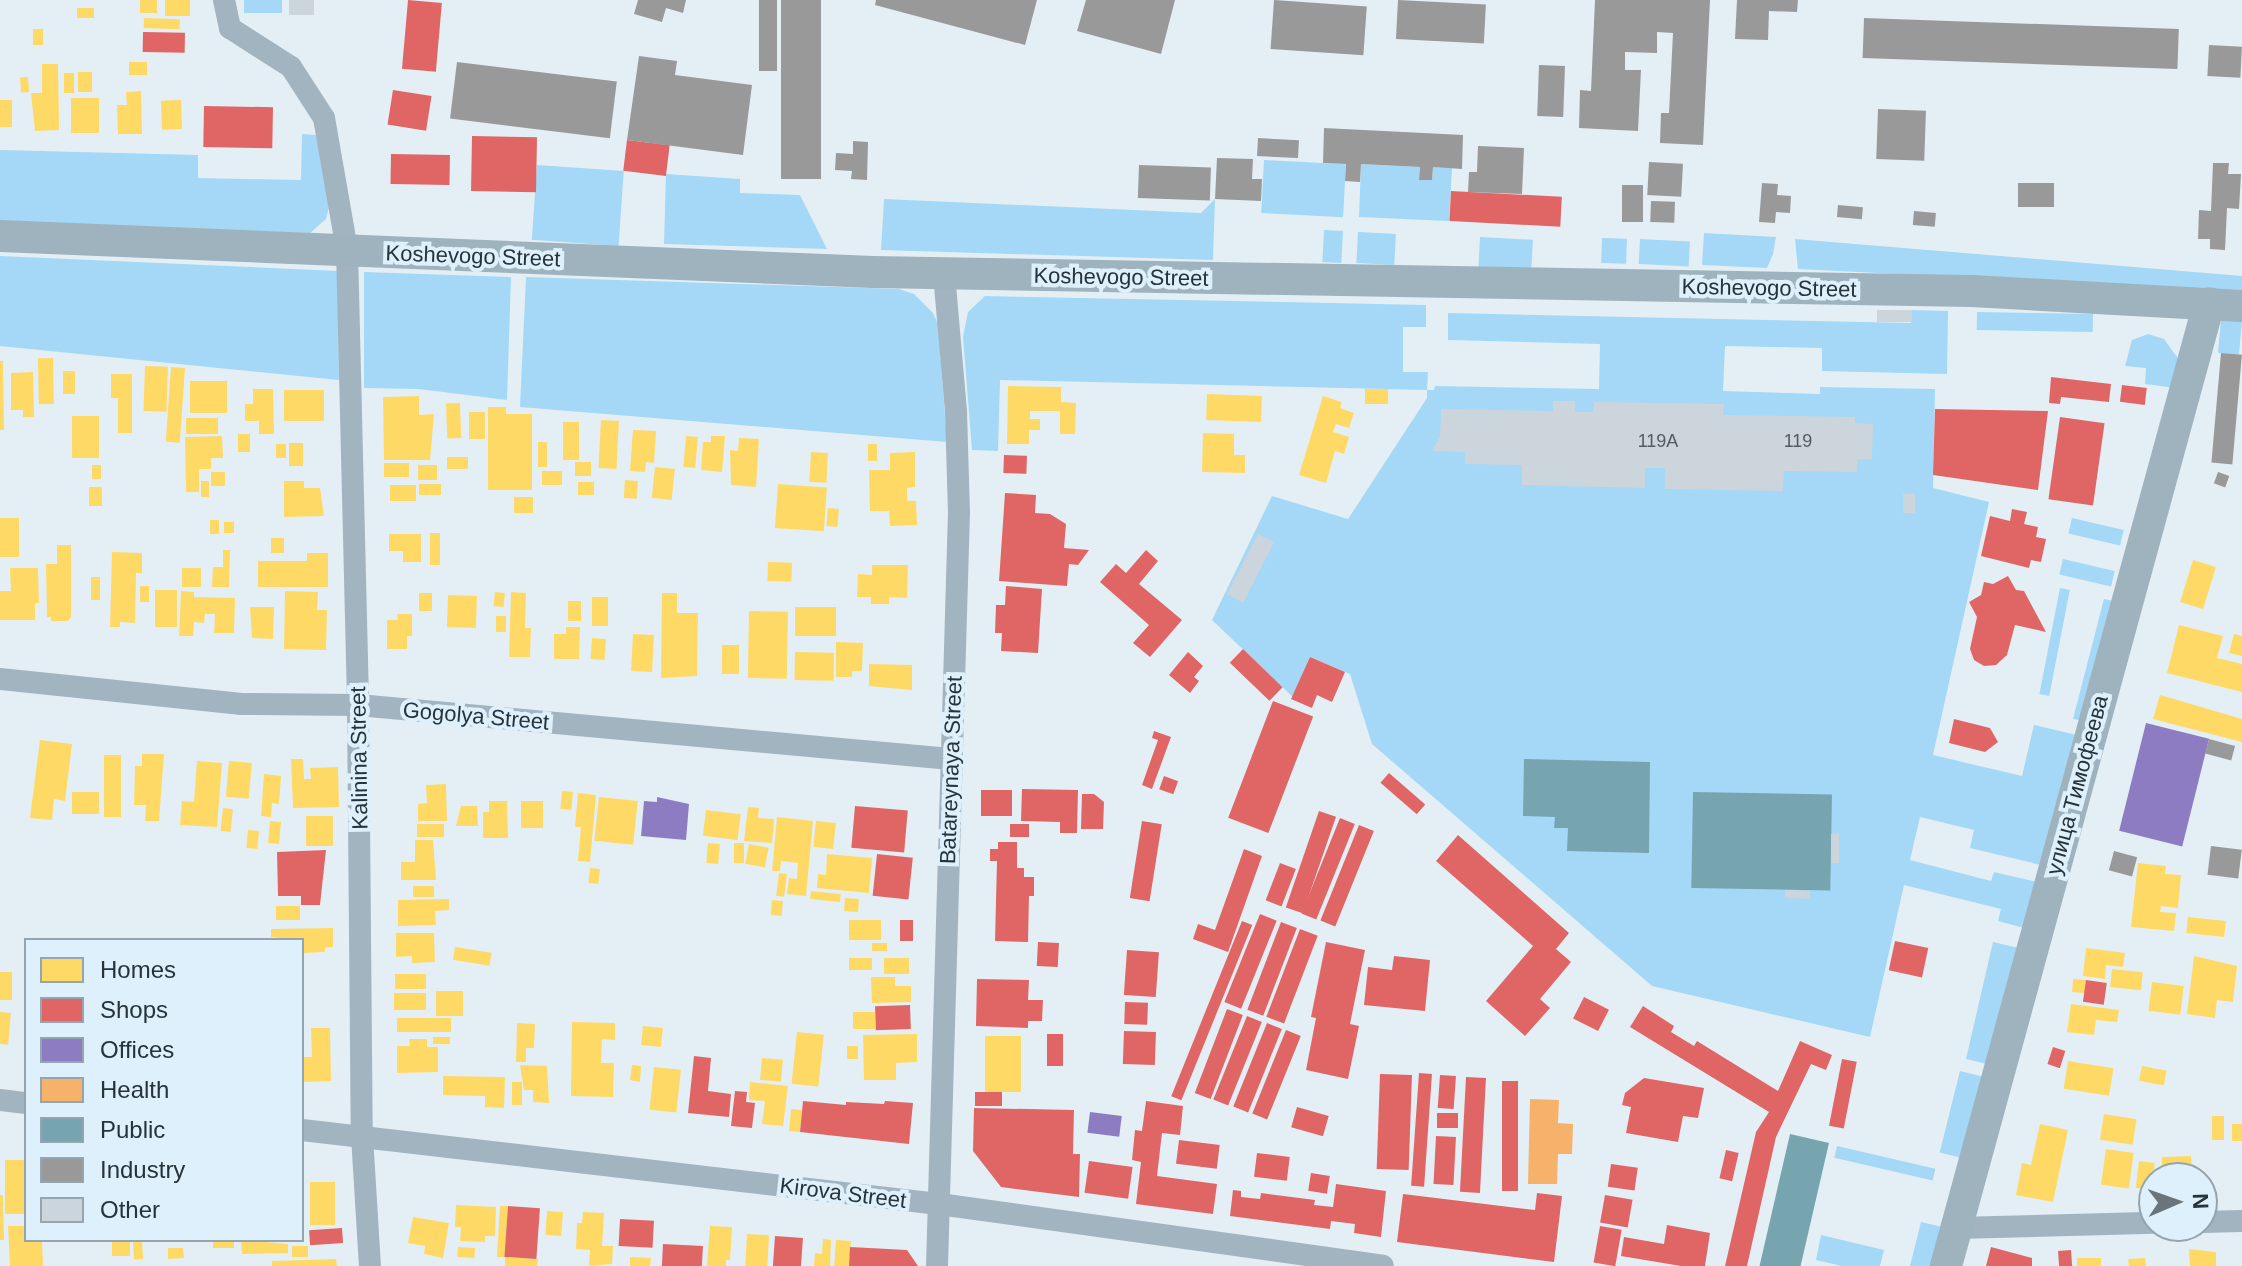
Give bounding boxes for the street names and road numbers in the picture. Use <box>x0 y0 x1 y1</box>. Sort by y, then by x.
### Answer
street label: Koshevogo Street <box>385 240 561 272</box>
street label: Koshevogo Street <box>1033 262 1209 292</box>
street label: Koshevogo Street <box>1681 273 1857 303</box>
street label: Batareynaya Street <box>935 675 967 865</box>
street label: Kalinina Street <box>345 686 373 830</box>
street label: улица Тимофеева <box>2040 692 2114 878</box>
street label: Gogolya Street <box>402 696 550 736</box>
street label: Kirova Street <box>778 1172 908 1214</box>

